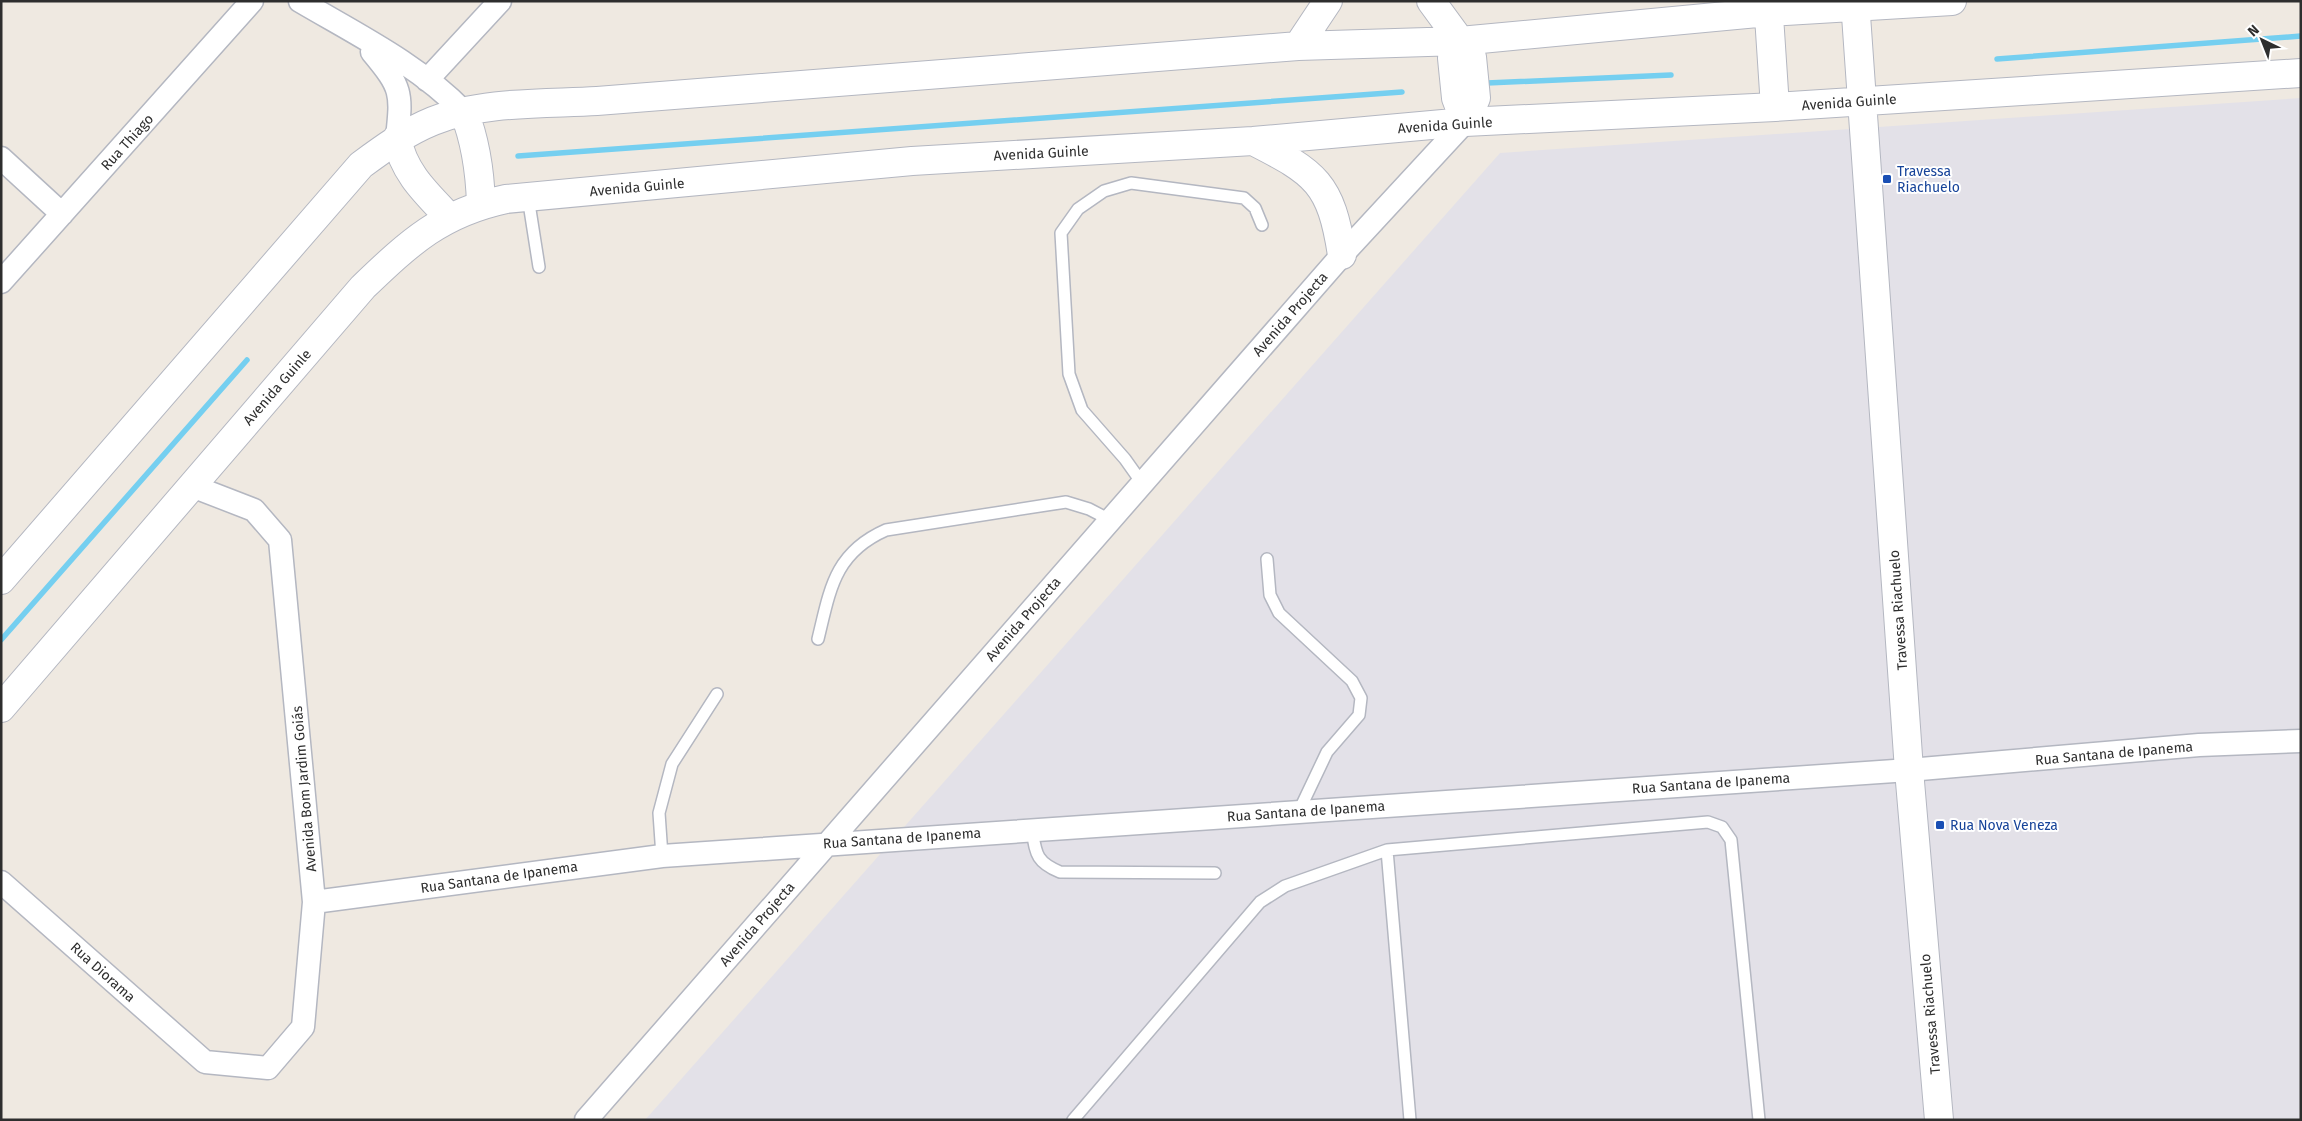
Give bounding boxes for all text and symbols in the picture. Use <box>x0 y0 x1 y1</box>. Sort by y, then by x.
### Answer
north arrow <box>2237 15 2287 65</box>
text: N <box>2244 21 2263 40</box>
street label: Avenida Guinle <box>1801 91 1897 114</box>
street label: Rua Thiago <box>98 111 157 174</box>
street label: Avenida Guinle <box>1397 114 1493 137</box>
street label: Avenida Guinle <box>993 143 1089 164</box>
place label: Travessa Riachuelo <box>1897 163 1960 196</box>
marker: Travessa Riachuelo <box>1881 173 1893 185</box>
street label: Avenida Guinle <box>589 175 685 200</box>
street label: Avenida Projecta <box>1249 269 1332 360</box>
street label: Avenida Guinle <box>240 346 315 429</box>
street label: Travessa Riachuelo <box>1886 549 1911 671</box>
street label: Avenida Projecta <box>982 574 1065 665</box>
street label: Avenida Bom Jardim Goiás <box>289 705 320 873</box>
street label: Rua Santana de Ipanema <box>2034 738 2194 769</box>
street label: Rua Santana de Ipanema <box>1631 769 1791 798</box>
street label: Rua Santana de Ipanema <box>1226 797 1386 826</box>
place label: Rua Nova Veneza <box>1950 817 2058 834</box>
marker: Rua Nova Veneza <box>1934 819 1946 831</box>
street label: Rua Santana de Ipanema <box>822 824 982 853</box>
street label: Rua Santana de Ipanema <box>419 858 579 897</box>
street label: Avenida Projecta <box>716 879 799 970</box>
street label: Rua Diorama <box>67 939 139 1006</box>
street label: Travessa Riachuelo <box>1917 953 1944 1075</box>

